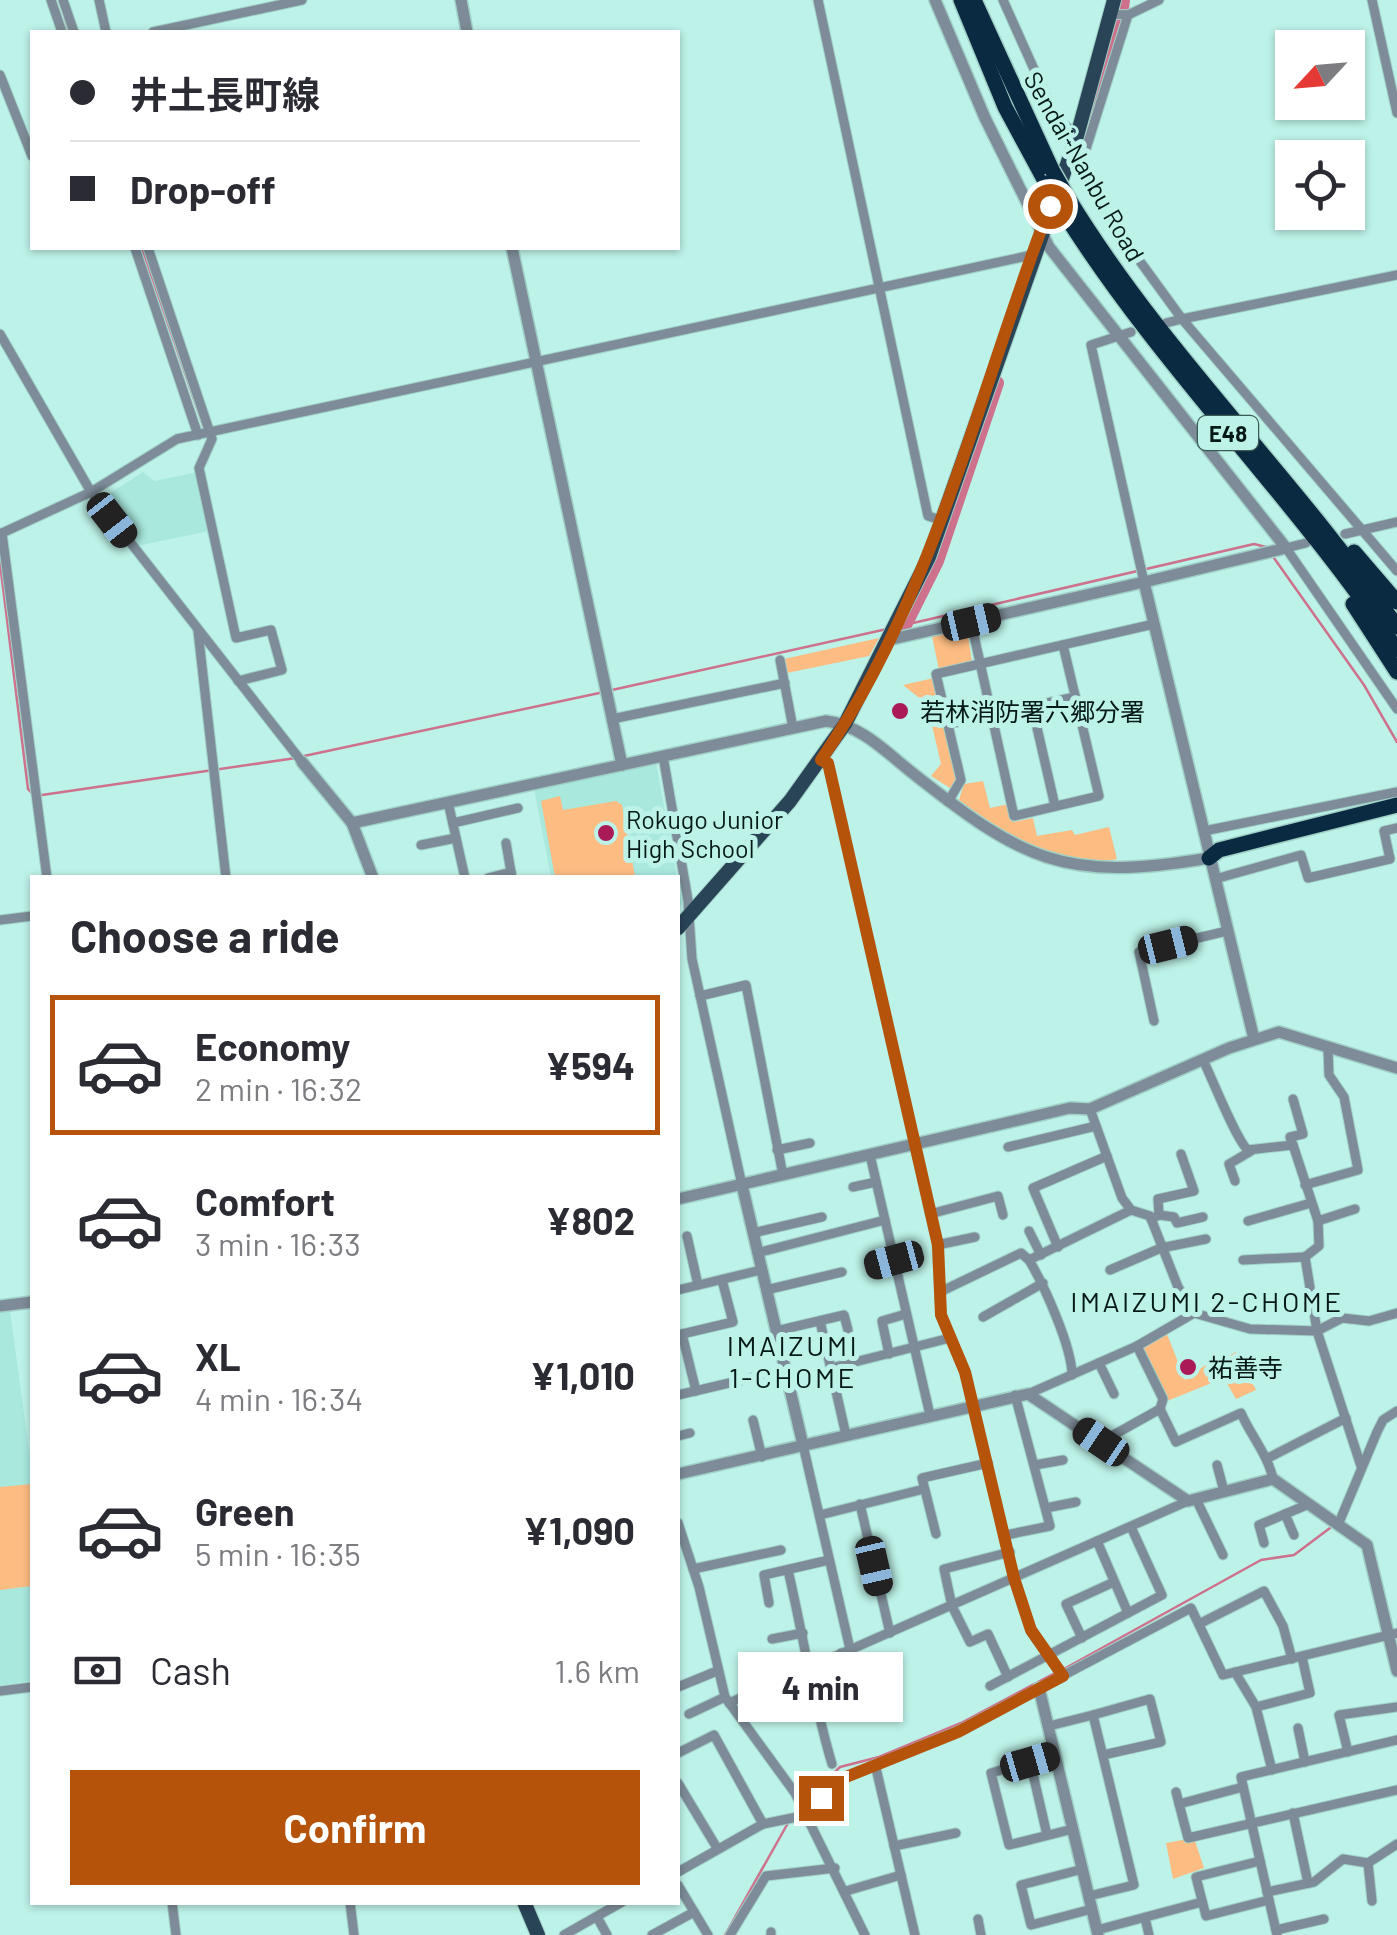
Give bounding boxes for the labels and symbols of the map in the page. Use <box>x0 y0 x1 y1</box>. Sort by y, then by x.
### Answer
north arrow <box>1275 30 1365 120</box>
street label: Sendai-Nanbu Road <box>1018 66 1152 266</box>
route start <box>1028 184 1073 229</box>
road number: E48 <box>1198 416 1258 450</box>
car <box>82 487 142 553</box>
car <box>938 601 1004 643</box>
place label: 若林消防署六郷分署 <box>920 696 1145 726</box>
marker: 若林消防署六郷分署 <box>889 700 911 722</box>
place label: Rokugo Junior High School <box>626 804 783 863</box>
marker: Rokugo Junior High School <box>595 822 617 844</box>
car <box>1135 923 1201 967</box>
car <box>861 1238 927 1282</box>
district label: IMAIZUMI 2-CHOME <box>1070 1284 1344 1318</box>
district label: IMAIZUMI 1-CHOME <box>727 1328 859 1394</box>
place label: 祐善寺 <box>1208 1352 1283 1382</box>
marker: 祐善寺 <box>1177 1356 1199 1378</box>
car <box>1068 1413 1134 1471</box>
car <box>853 1533 895 1599</box>
callout: 4 min <box>738 1653 904 1723</box>
car <box>997 1739 1063 1785</box>
route end <box>799 1776 844 1821</box>

